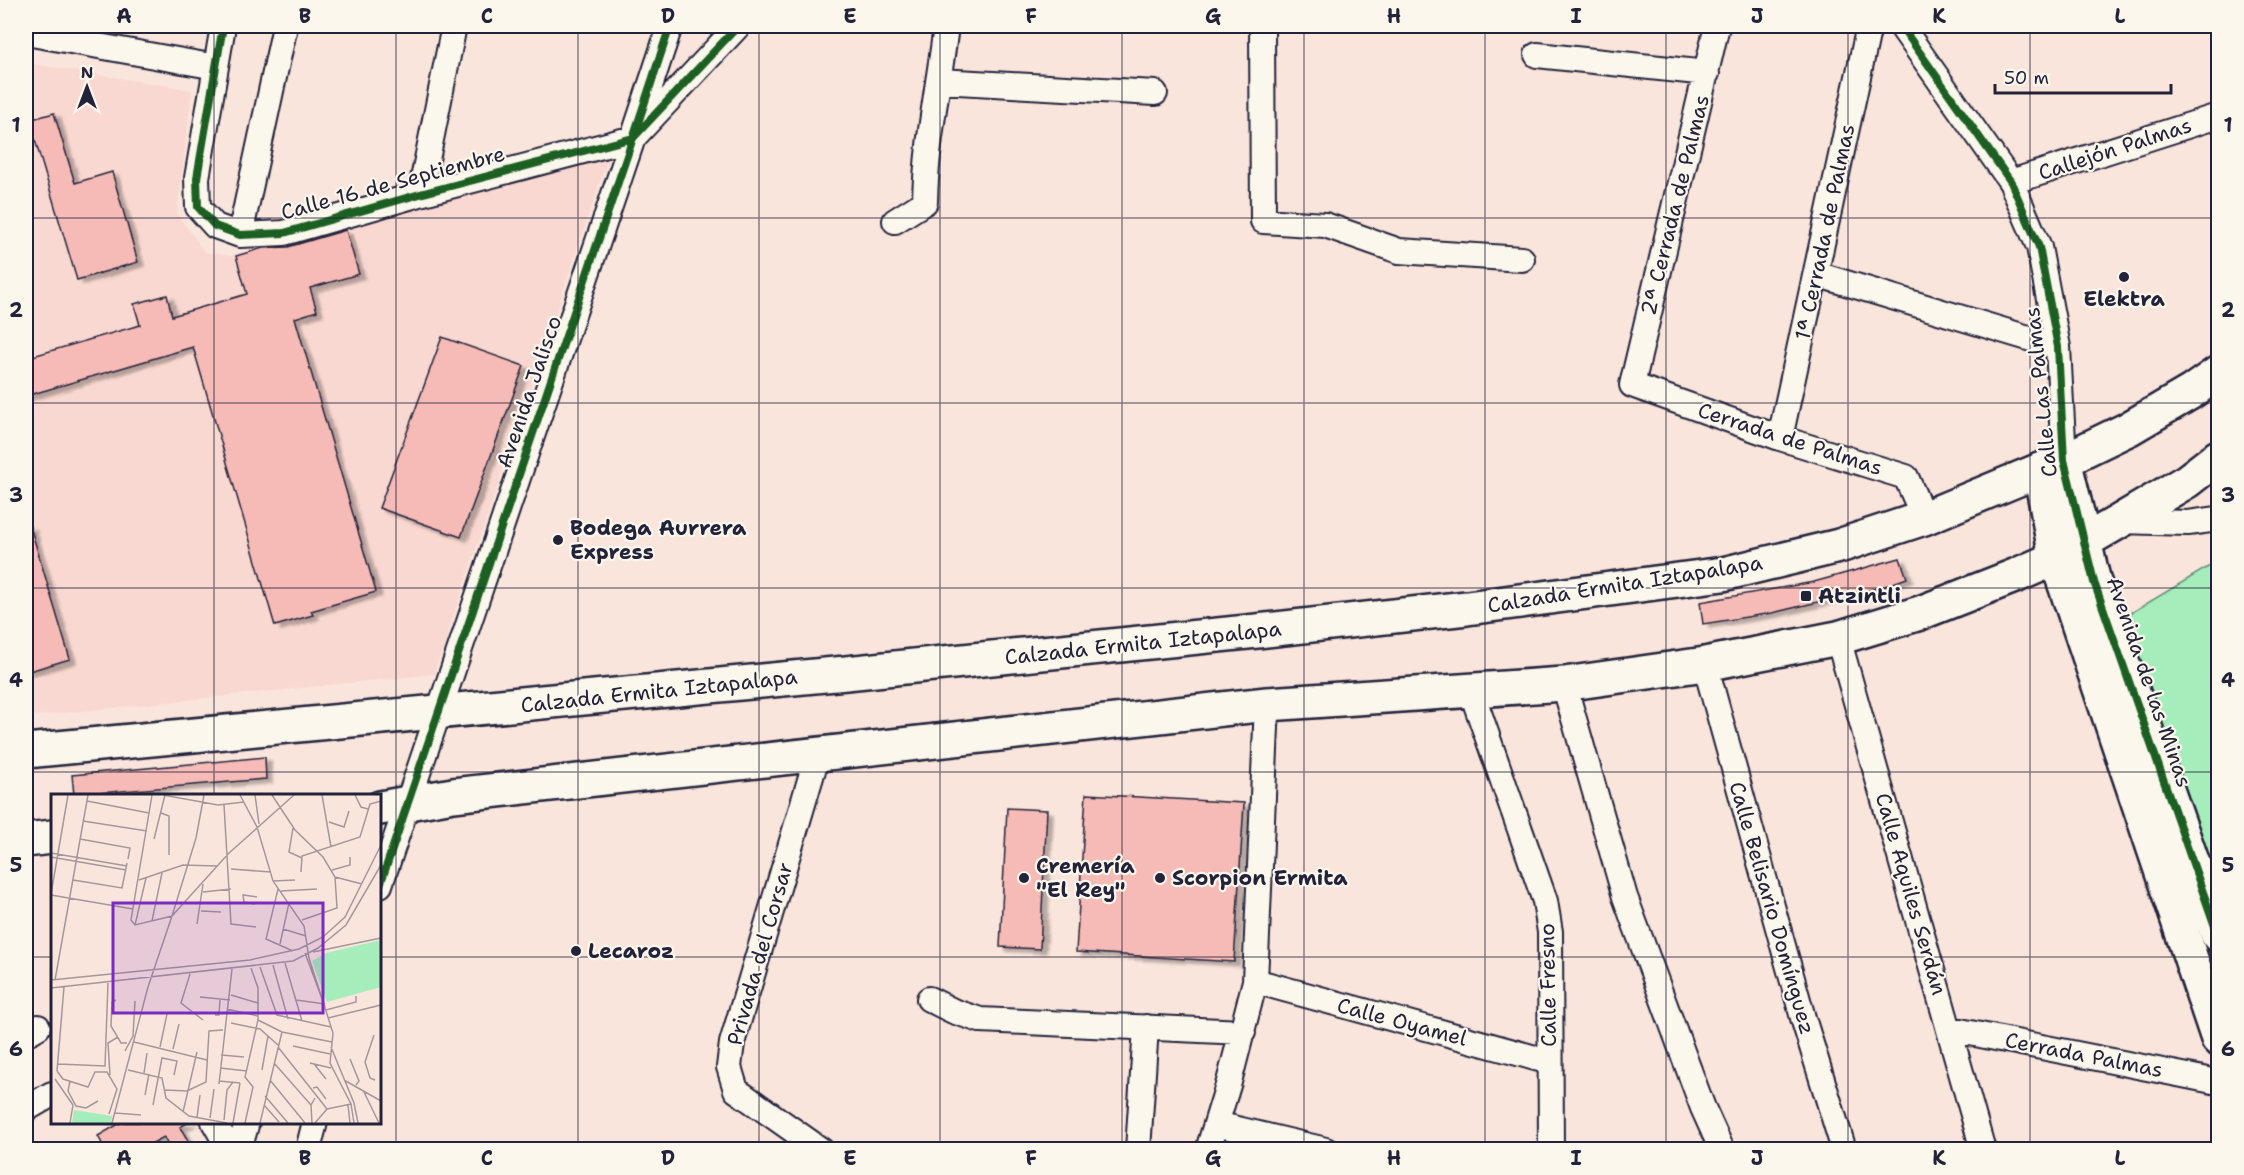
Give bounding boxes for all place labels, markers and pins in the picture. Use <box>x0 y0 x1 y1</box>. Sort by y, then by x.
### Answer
marker: Elektra <box>2117 270 2131 284</box>
place label: Elektra <box>2083 285 2165 313</box>
place label: Bodega Aurrera Express <box>570 514 747 566</box>
marker: Bodega Aurrera Express <box>551 533 565 547</box>
place label: Atzintli <box>1818 582 1901 610</box>
marker: Atzintli <box>1799 589 1813 603</box>
place label: Cremería "El Rey" <box>1036 852 1135 904</box>
place label: Scorpion Ermita <box>1172 864 1348 892</box>
marker: Cremería "El Rey" <box>1017 871 1031 885</box>
marker: Scorpion Ermita <box>1153 871 1167 885</box>
place label: Lecaroz <box>588 937 674 965</box>
marker: Lecaroz <box>569 944 583 958</box>

